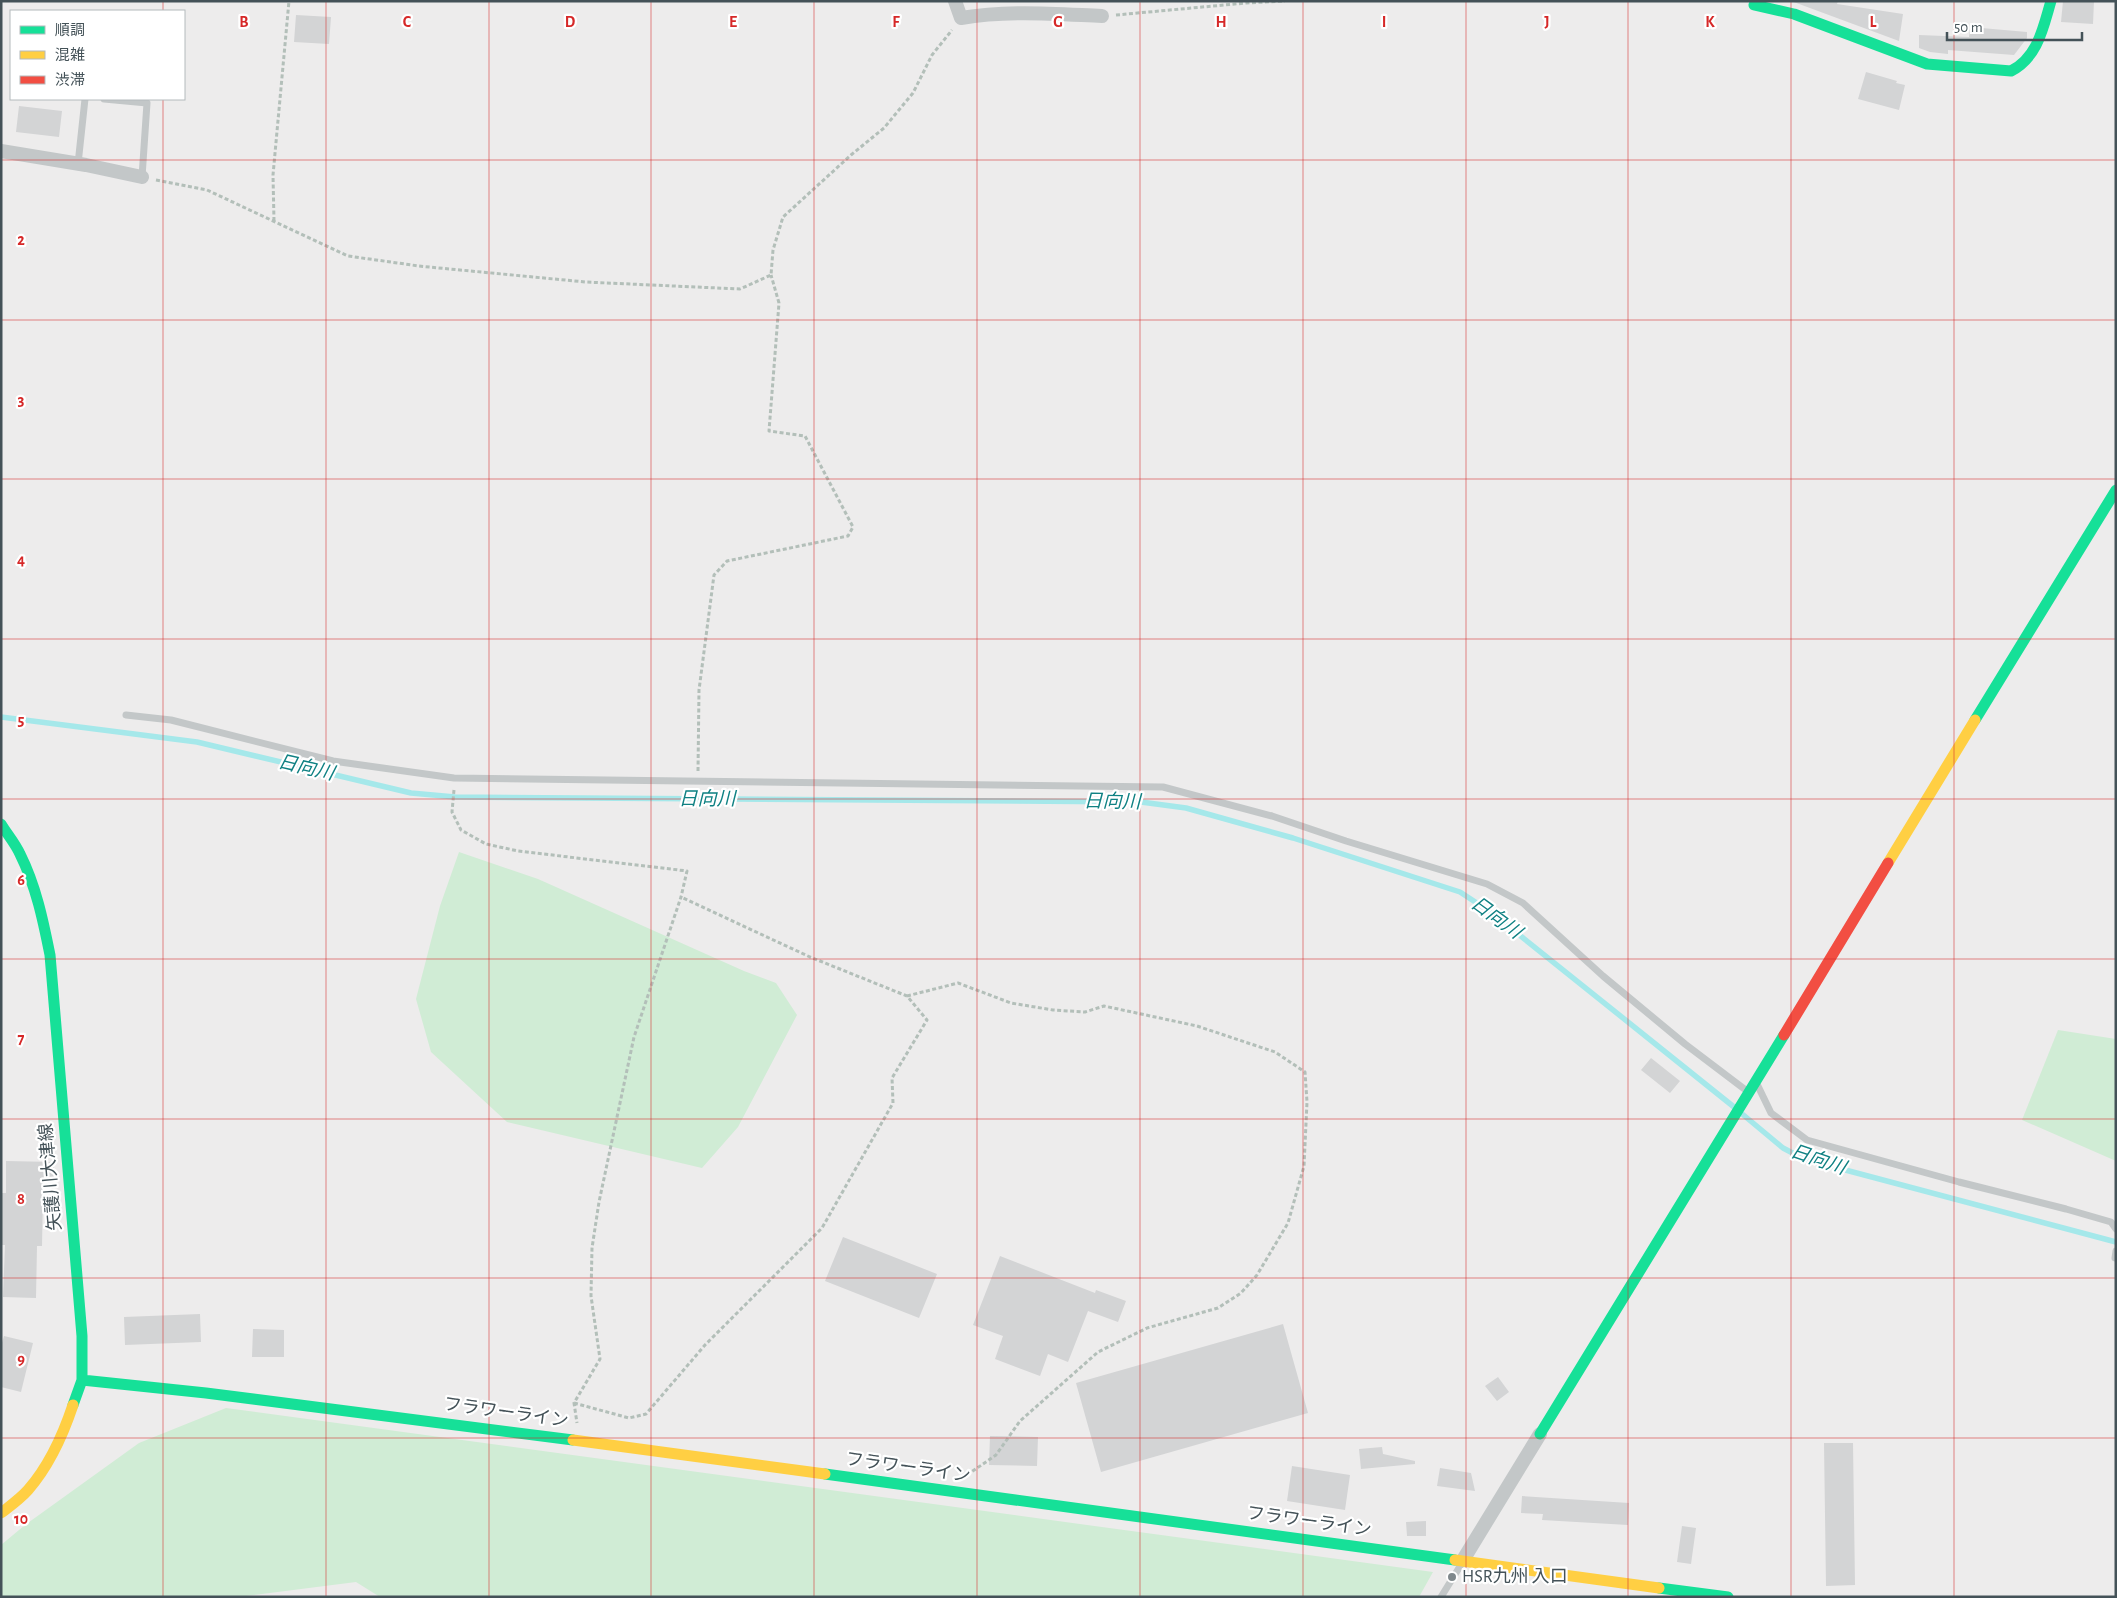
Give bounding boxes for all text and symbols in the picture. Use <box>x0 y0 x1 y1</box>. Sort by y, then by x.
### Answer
legend <box>10 10 185 100</box>
scale bar <box>1947 10 2082 42</box>
text: B <box>239 14 249 30</box>
text: C <box>403 14 412 30</box>
text: D <box>565 14 576 30</box>
text: E <box>729 14 737 30</box>
text: F <box>892 14 900 30</box>
text: G <box>1053 14 1063 30</box>
text: H <box>1215 14 1227 30</box>
text: I <box>1382 14 1386 30</box>
text: J <box>1544 14 1550 30</box>
text: K <box>1705 14 1715 30</box>
text: L <box>1870 14 1877 30</box>
text: 50 m <box>1954 20 1983 35</box>
text: 順調 <box>55 23 85 38</box>
text: 混雑 <box>55 47 85 63</box>
text: 渋滞 <box>55 72 85 88</box>
text: 2 <box>17 232 25 248</box>
text: 3 <box>18 392 25 408</box>
text: 4 <box>17 552 25 568</box>
text: 5 <box>18 712 25 728</box>
water label: 日向川 <box>276 751 338 784</box>
water label: 日向川 <box>678 789 737 809</box>
water label: 日向川 <box>1083 791 1143 812</box>
text: 6 <box>17 872 25 888</box>
water label: 日向川 <box>1467 893 1527 944</box>
text: 7 <box>18 1031 25 1047</box>
street label: 矢護川大津線 <box>35 1122 65 1232</box>
water label: 日向川 <box>1788 1141 1850 1179</box>
text: 8 <box>17 1191 25 1207</box>
text: 9 <box>17 1351 25 1367</box>
street label: フラワーライン <box>442 1394 570 1431</box>
street label: フラワーライン <box>844 1449 972 1486</box>
street label: フラワーライン <box>1245 1503 1373 1540</box>
text: 10 <box>14 1511 28 1527</box>
place label: HSR九州 入口 <box>1462 1566 1568 1586</box>
marker: HSR九州 入口 <box>1446 1571 1458 1583</box>

